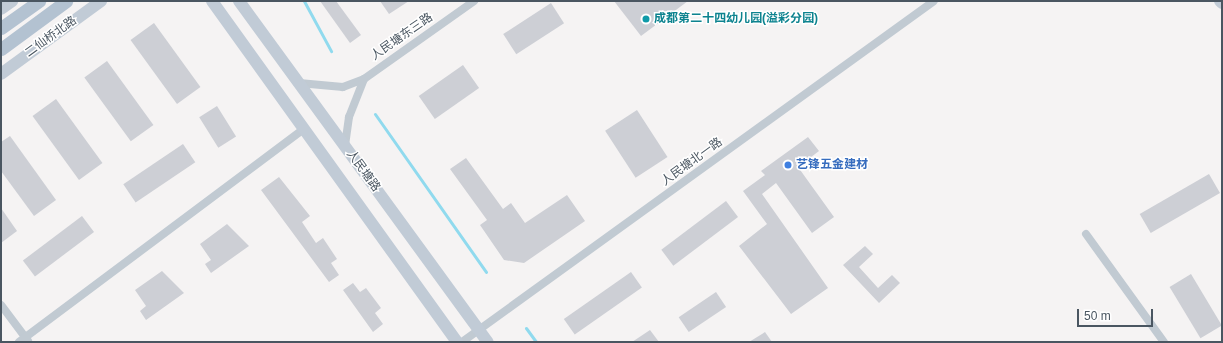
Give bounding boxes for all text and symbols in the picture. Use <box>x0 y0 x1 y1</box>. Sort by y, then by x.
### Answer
street label: 人民塘东三路 <box>368 10 436 64</box>
place label: 成都第二十四幼儿园(溢彩分园) <box>654 12 818 26</box>
street label: 二仙桥北路 <box>22 14 80 60</box>
marker: 成都第二十四幼儿园(溢彩分园) <box>641 14 651 24</box>
street label: 人民塘北一路 <box>659 135 725 189</box>
street label: 人民塘路 <box>343 147 383 195</box>
place label: 艺锋五金建材 <box>796 158 868 172</box>
marker: 艺锋五金建材 <box>783 160 793 170</box>
scale bar <box>1079 301 1155 327</box>
text: 50 m <box>1084 309 1111 323</box>

